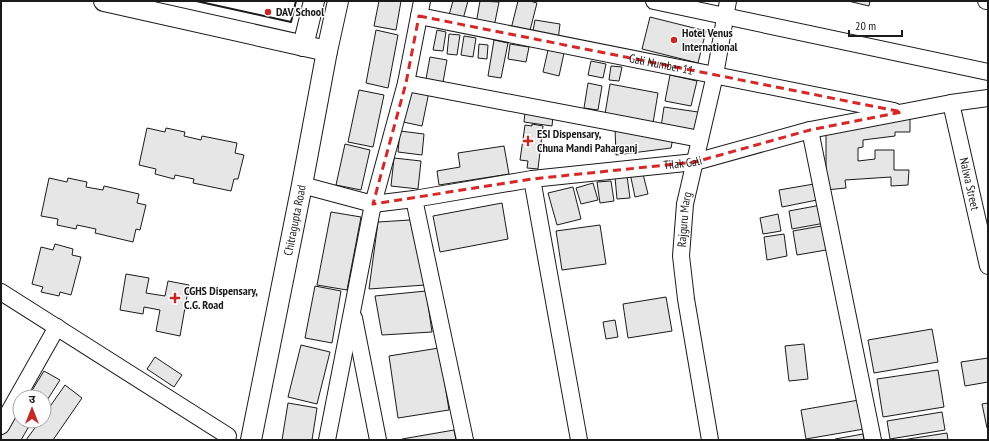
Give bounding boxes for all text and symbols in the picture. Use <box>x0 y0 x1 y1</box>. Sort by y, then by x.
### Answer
place label: DAV School <box>276 4 324 19</box>
marker: DAV School <box>263 7 273 17</box>
scale bar <box>849 12 902 38</box>
text: 20 m <box>855 18 876 33</box>
place label: Hotel Venus International <box>682 25 738 54</box>
marker: Hotel Venus International <box>669 35 679 45</box>
street label: Gali Number 11 <box>628 50 695 78</box>
place label: ESI Dispensary, Chuna Mandi Paharganj <box>537 126 638 155</box>
marker: ESI Dispensary, Chuna Mandi Paharganj <box>522 135 534 147</box>
street label: Tilak Gali <box>663 152 704 172</box>
street label: Nalwa Street <box>957 156 983 212</box>
street label: Chitragupta Road <box>280 184 309 257</box>
street label: Rajguru Marg <box>674 190 695 248</box>
place label: CGHS Dispensary, C.G. Road <box>184 283 258 312</box>
marker: CGHS Dispensary, C.G. Road <box>169 292 181 304</box>
north arrow <box>12 389 52 429</box>
text: उ <box>29 392 36 406</box>

